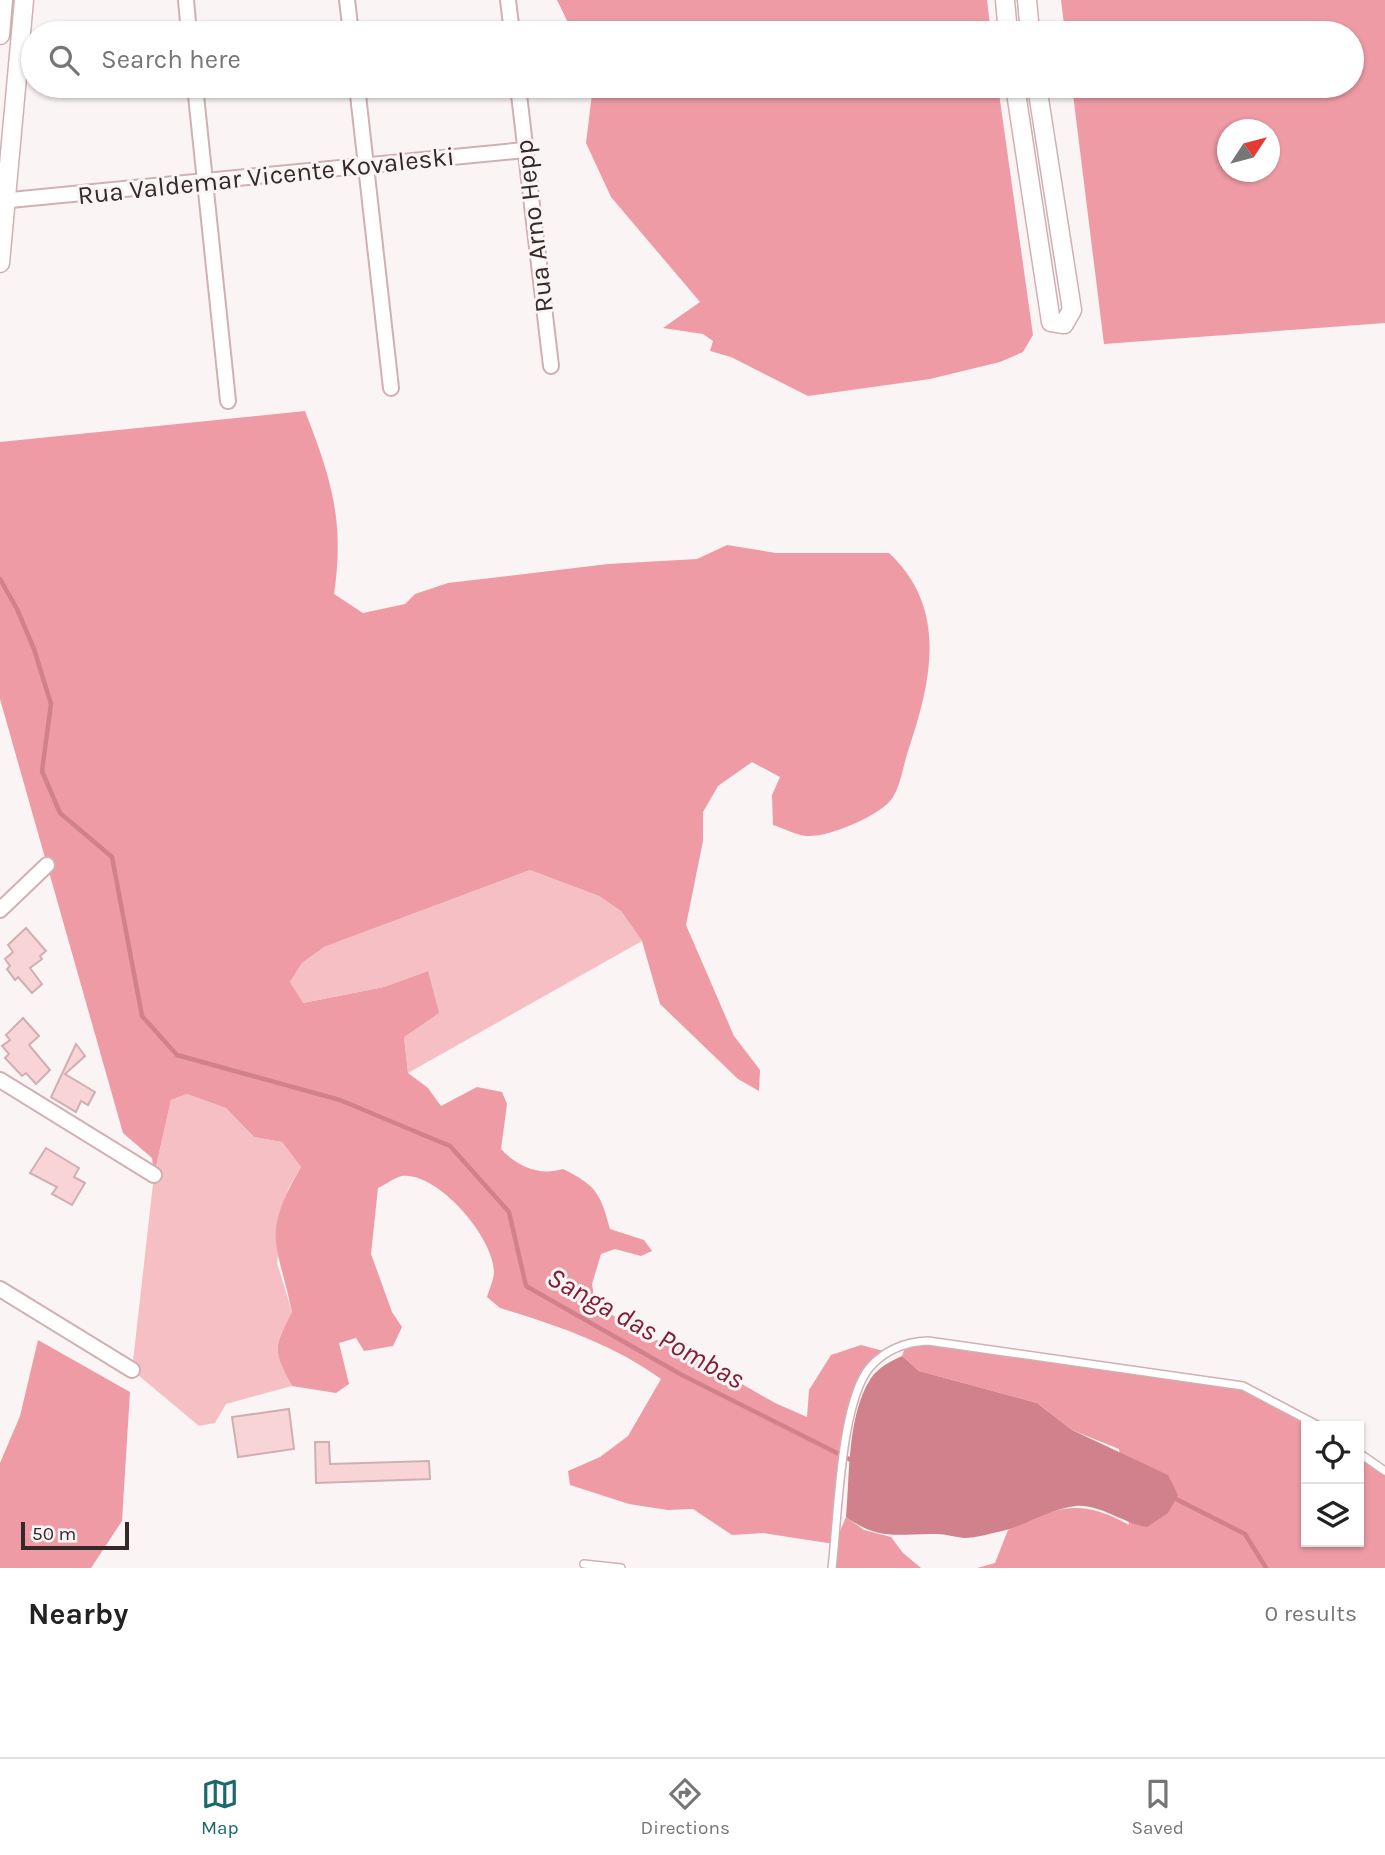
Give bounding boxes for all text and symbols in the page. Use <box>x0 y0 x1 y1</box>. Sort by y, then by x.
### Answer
search box <box>21 21 1364 98</box>
icon: search <box>45 41 83 79</box>
text: Search here <box>101 44 241 75</box>
north arrow <box>1217 119 1280 182</box>
street label: Rua Arno Hepp <box>508 138 560 314</box>
street label: Rua Valdemar Vicente Kovaleski <box>76 141 456 211</box>
water label: Sanga das Pombas <box>542 1260 750 1396</box>
map controls <box>1301 1421 1364 1547</box>
button: locate <box>1301 1421 1364 1484</box>
button: layers <box>1301 1484 1364 1547</box>
scale bar <box>21 1519 130 1551</box>
text: 50 m <box>32 1523 76 1545</box>
text: Nearby <box>28 1596 128 1632</box>
text: 0 results <box>1265 1600 1357 1627</box>
tab: Map <box>201 1775 239 1839</box>
tab: Directions <box>641 1775 730 1839</box>
tab: Saved <box>1132 1775 1184 1839</box>

